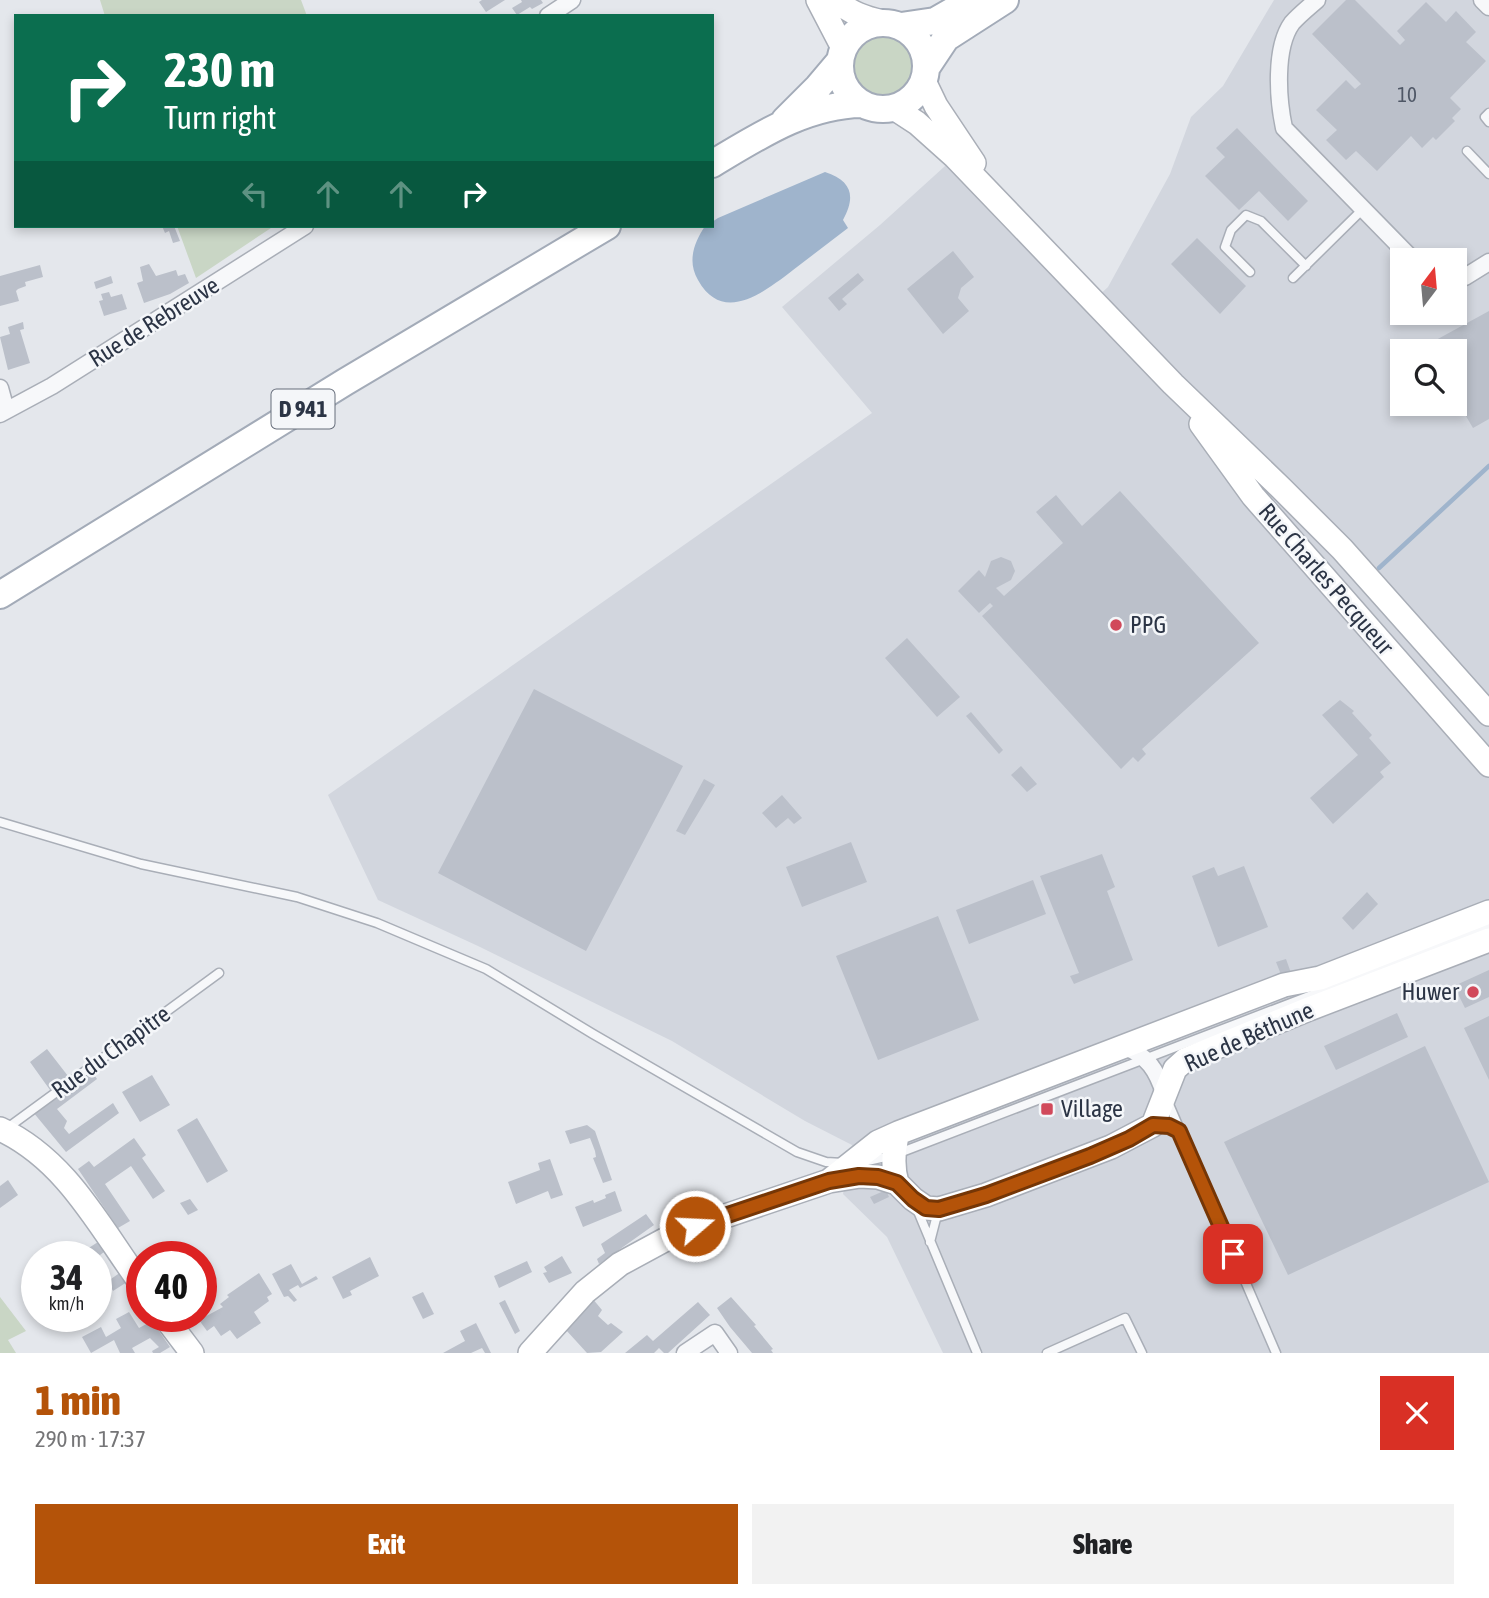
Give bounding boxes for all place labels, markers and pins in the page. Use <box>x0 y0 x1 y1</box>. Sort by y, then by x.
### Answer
place label: PPG <box>1130 611 1166 638</box>
marker: PPG <box>1108 617 1124 633</box>
place label: Huwer <box>1401 978 1460 1005</box>
marker: Huwer <box>1465 984 1481 1000</box>
place label: Village <box>1061 1095 1123 1122</box>
marker: Village <box>1039 1101 1055 1117</box>
pin <box>1203 1224 1263 1284</box>

